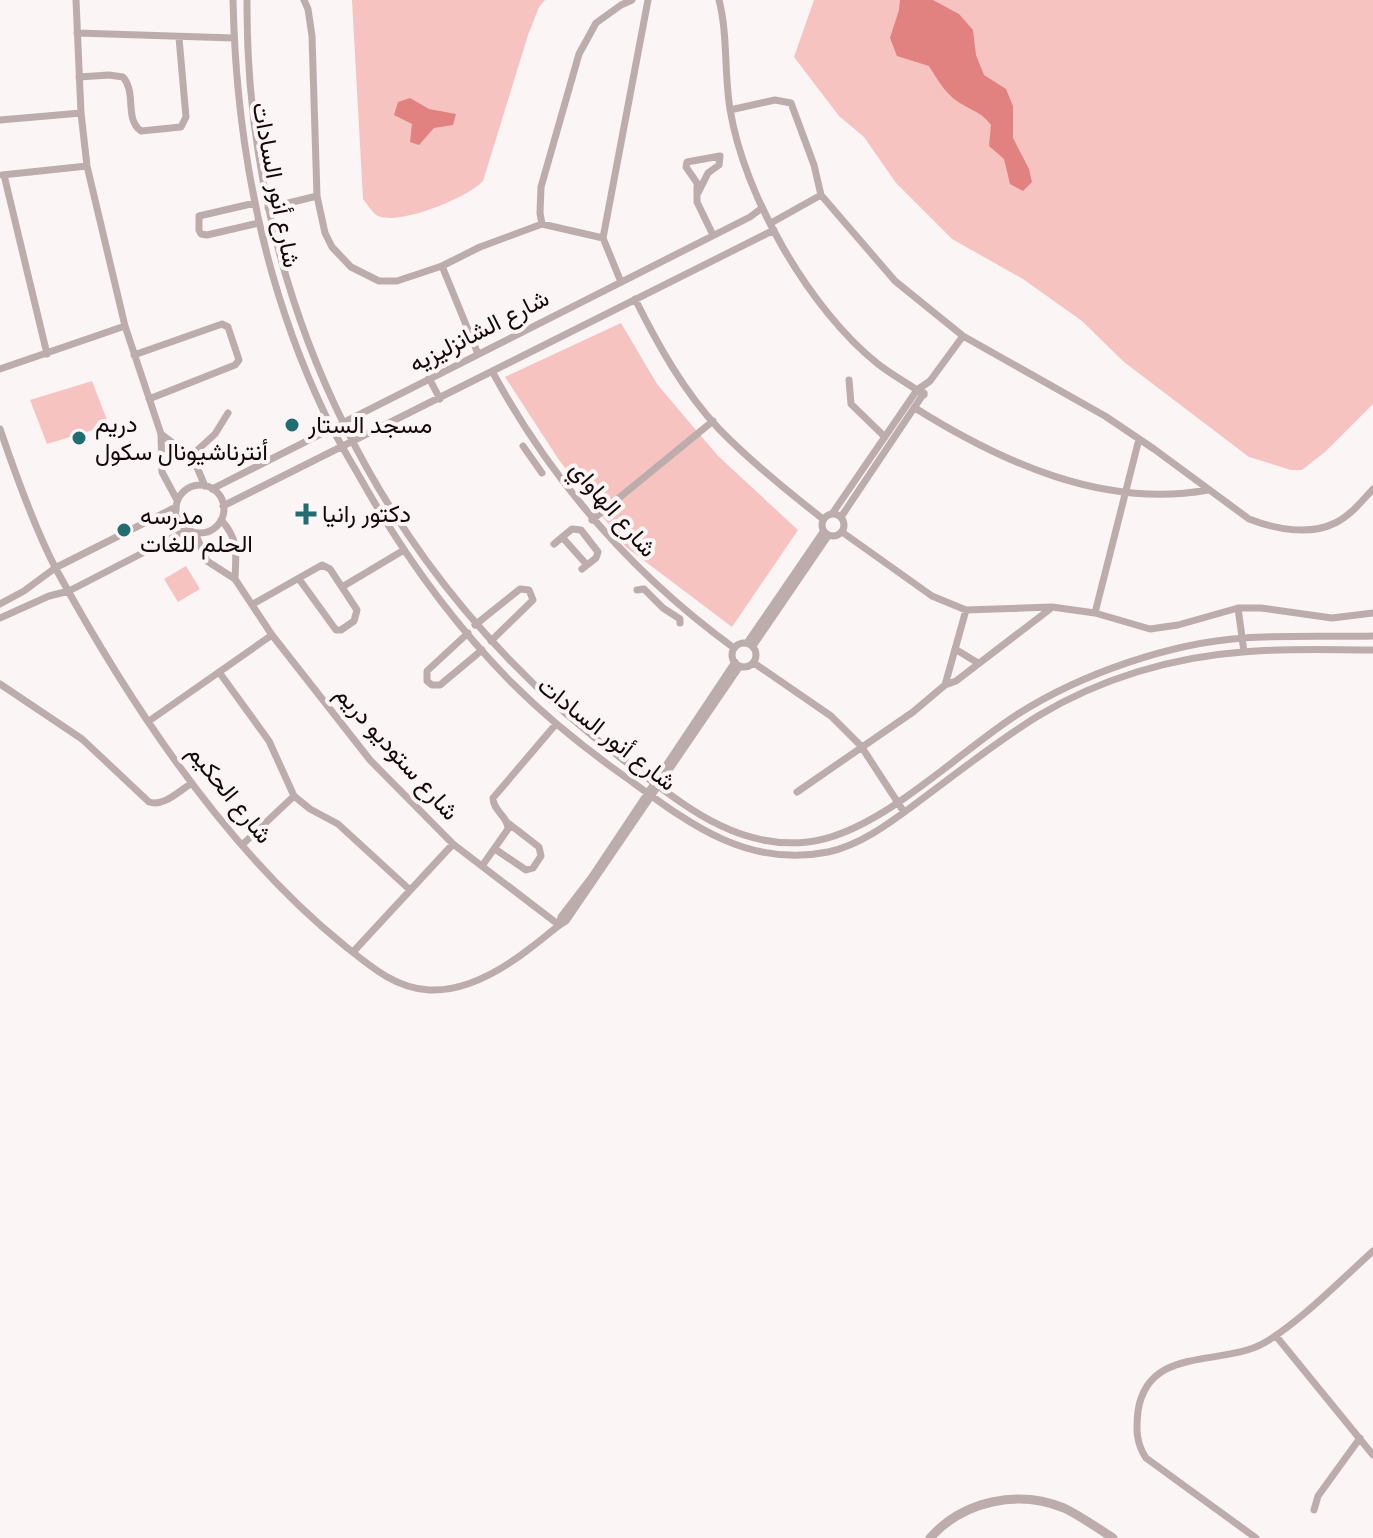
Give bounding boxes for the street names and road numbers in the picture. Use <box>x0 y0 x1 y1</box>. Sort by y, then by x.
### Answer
street label: شارع أنور السادات <box>244 100 306 270</box>
street label: شارع الشانزليزيه <box>404 284 554 380</box>
street label: شارع الهاواي <box>560 455 662 566</box>
street label: شارع أنور السادات <box>531 671 682 798</box>
street label: شارع ستوديو دريم <box>328 680 465 827</box>
street label: شارع الحكيم <box>180 739 278 850</box>

